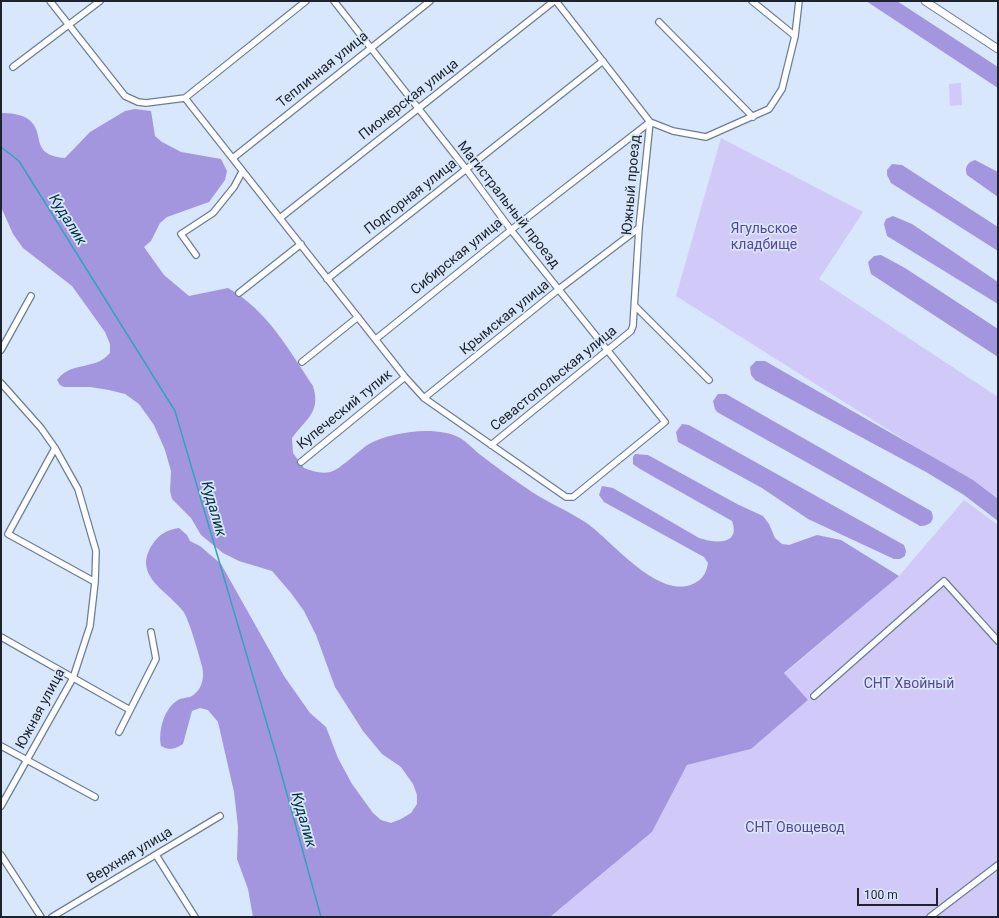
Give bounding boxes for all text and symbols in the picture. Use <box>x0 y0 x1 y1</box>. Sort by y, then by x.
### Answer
street label: Тепличная улица <box>274 28 372 112</box>
street label: Пионерская улица <box>356 56 462 144</box>
street label: Южный проезд <box>619 134 645 236</box>
street label: Магистральный проезд <box>453 138 563 272</box>
street label: Подгорная улица <box>361 156 461 238</box>
water label: Кудалик <box>44 191 90 249</box>
street label: Сибирская улица <box>408 215 506 299</box>
park label: Ягульское кладбище <box>731 221 797 254</box>
street label: Крымская улица <box>457 277 553 359</box>
street label: Севастопольская улица <box>487 323 621 435</box>
street label: Купеческий тупик <box>294 366 396 454</box>
water label: Кудалик <box>197 479 229 539</box>
street label: Южная улица <box>13 666 69 752</box>
park label: СНТ Хвойный <box>864 676 954 692</box>
water label: Кудалик <box>287 790 319 850</box>
park label: СНТ Овощевод <box>745 820 845 836</box>
street label: Верхняя улица <box>84 824 176 888</box>
scale bar <box>859 880 940 906</box>
text: 100 m <box>864 888 898 902</box>

